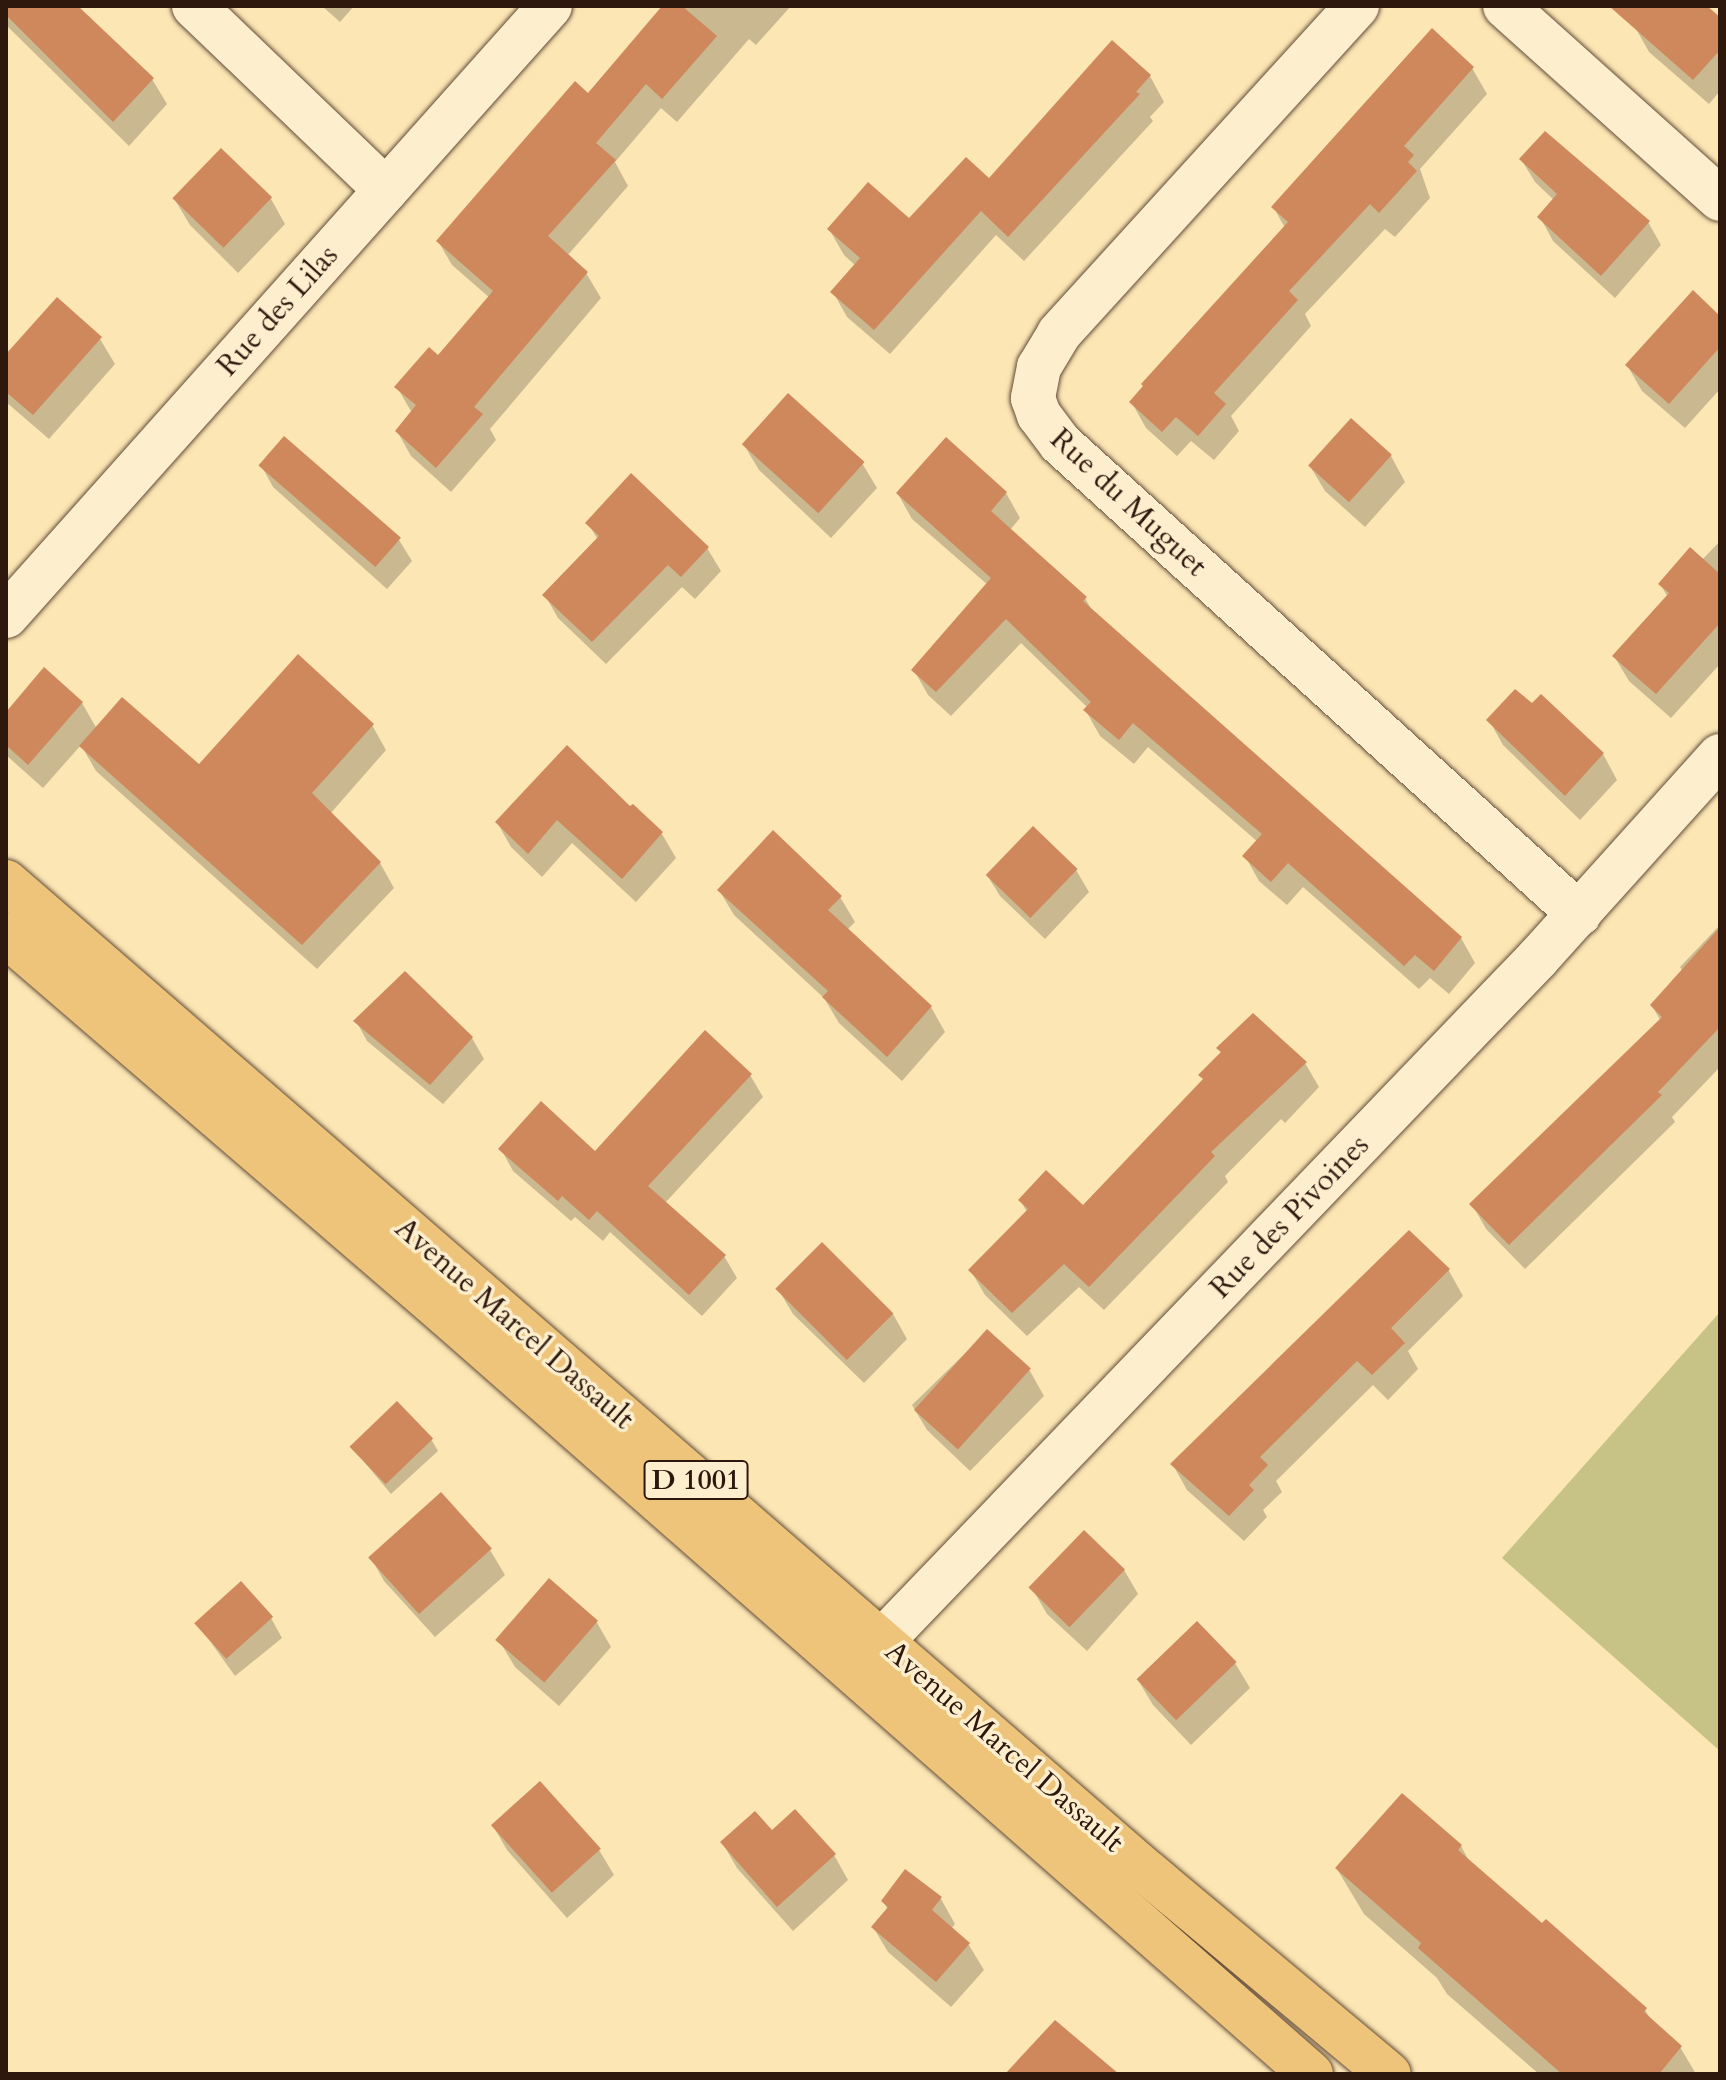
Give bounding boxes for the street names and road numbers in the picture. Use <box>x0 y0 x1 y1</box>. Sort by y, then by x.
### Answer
street label: Rue des Lilas <box>210 238 346 384</box>
street label: Rue du Muguet <box>1042 421 1214 585</box>
street label: Rue des Pivoines <box>1203 1128 1377 1306</box>
street label: Avenue Marcel Dassault <box>387 1211 641 1437</box>
road number: D 1001 <box>642 1456 750 1504</box>
street label: Avenue Marcel Dassault <box>877 1634 1131 1860</box>

